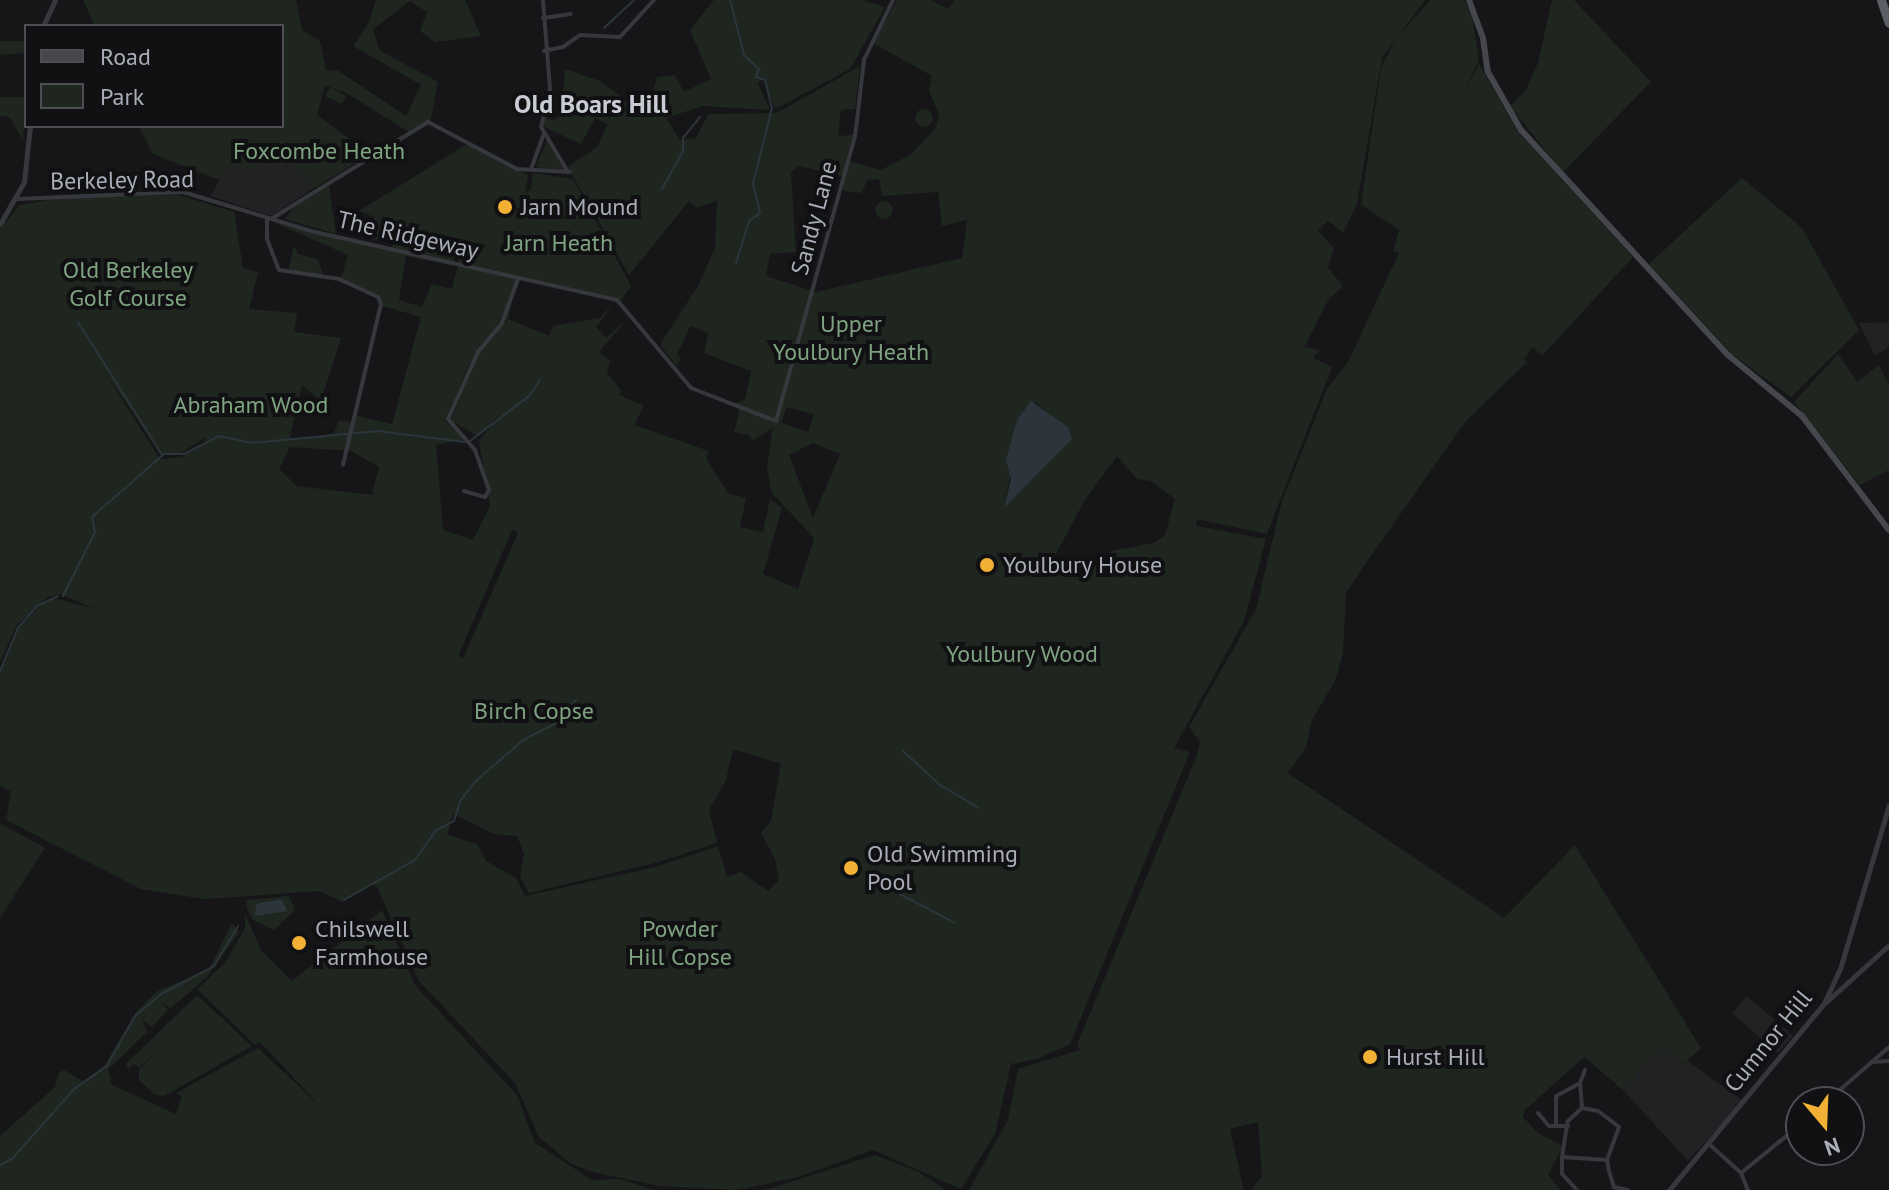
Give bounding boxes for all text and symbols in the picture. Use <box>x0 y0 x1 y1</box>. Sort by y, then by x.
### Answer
legend <box>24 24 284 128</box>
text: Road <box>100 41 151 72</box>
text: Park <box>100 81 144 112</box>
district label: Old Boars Hill <box>514 88 668 120</box>
park label: Foxcombe Heath <box>233 137 405 165</box>
street label: Sandy Lane <box>785 158 843 278</box>
street label: Berkeley Road <box>49 164 195 196</box>
place label: Jarn Mound <box>521 193 638 221</box>
marker: Jarn Mound <box>496 198 514 216</box>
street label: The Ridgeway <box>335 205 481 265</box>
park label: Jarn Heath <box>505 229 613 257</box>
park label: Old Berkeley Golf Course <box>63 256 193 312</box>
park label: Upper Youlbury Heath <box>772 310 930 366</box>
park label: Abraham Wood <box>173 391 329 419</box>
place label: Youlbury House <box>1003 551 1163 579</box>
marker: Youlbury House <box>978 556 996 574</box>
park label: Youlbury Wood <box>945 640 1099 668</box>
park label: Birch Copse <box>474 697 594 725</box>
place label: Old Swimming Pool <box>867 840 1018 896</box>
marker: Old Swimming Pool <box>842 859 860 877</box>
place label: Chilswell Farmhouse <box>315 915 428 971</box>
park label: Powder Hill Copse <box>628 915 732 971</box>
marker: Chilswell Farmhouse <box>290 934 308 952</box>
street label: Cumnor Hill <box>1718 984 1818 1098</box>
place label: Hurst Hill <box>1386 1043 1484 1071</box>
marker: Hurst Hill <box>1361 1048 1379 1066</box>
north arrow <box>1785 1086 1865 1166</box>
text: N <box>1821 1131 1844 1162</box>

